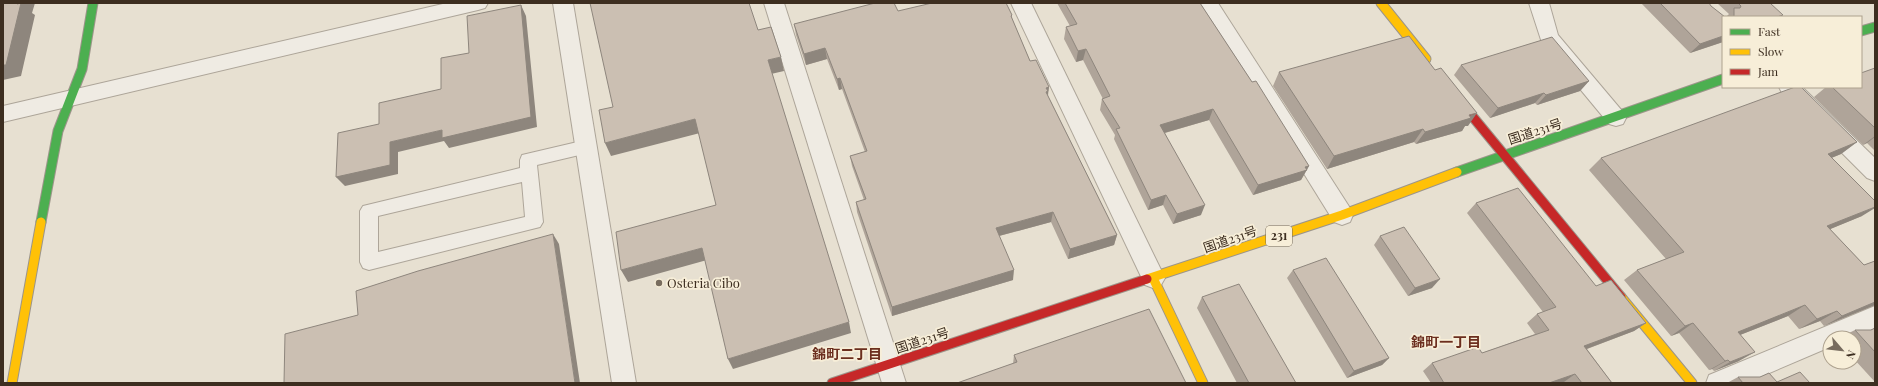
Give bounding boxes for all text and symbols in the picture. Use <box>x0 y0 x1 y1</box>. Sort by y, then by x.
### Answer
legend <box>1722 16 1862 88</box>
text: Fast <box>1758 23 1781 39</box>
text: Slow <box>1758 43 1784 59</box>
text: Jam <box>1757 63 1779 79</box>
street label: 国道231号 <box>1506 114 1564 147</box>
street label: 国道231号 <box>1201 221 1259 256</box>
road number: 231 <box>1266 226 1292 246</box>
place label: Osteria Cibo <box>667 274 740 291</box>
marker: Osteria Cibo <box>654 278 664 288</box>
street label: 国道231号 <box>893 323 951 356</box>
north arrow <box>1822 330 1862 370</box>
district label: 錦町一丁目 <box>1411 332 1481 351</box>
district label: 錦町二丁目 <box>812 344 882 363</box>
text: N <box>1843 348 1860 362</box>

